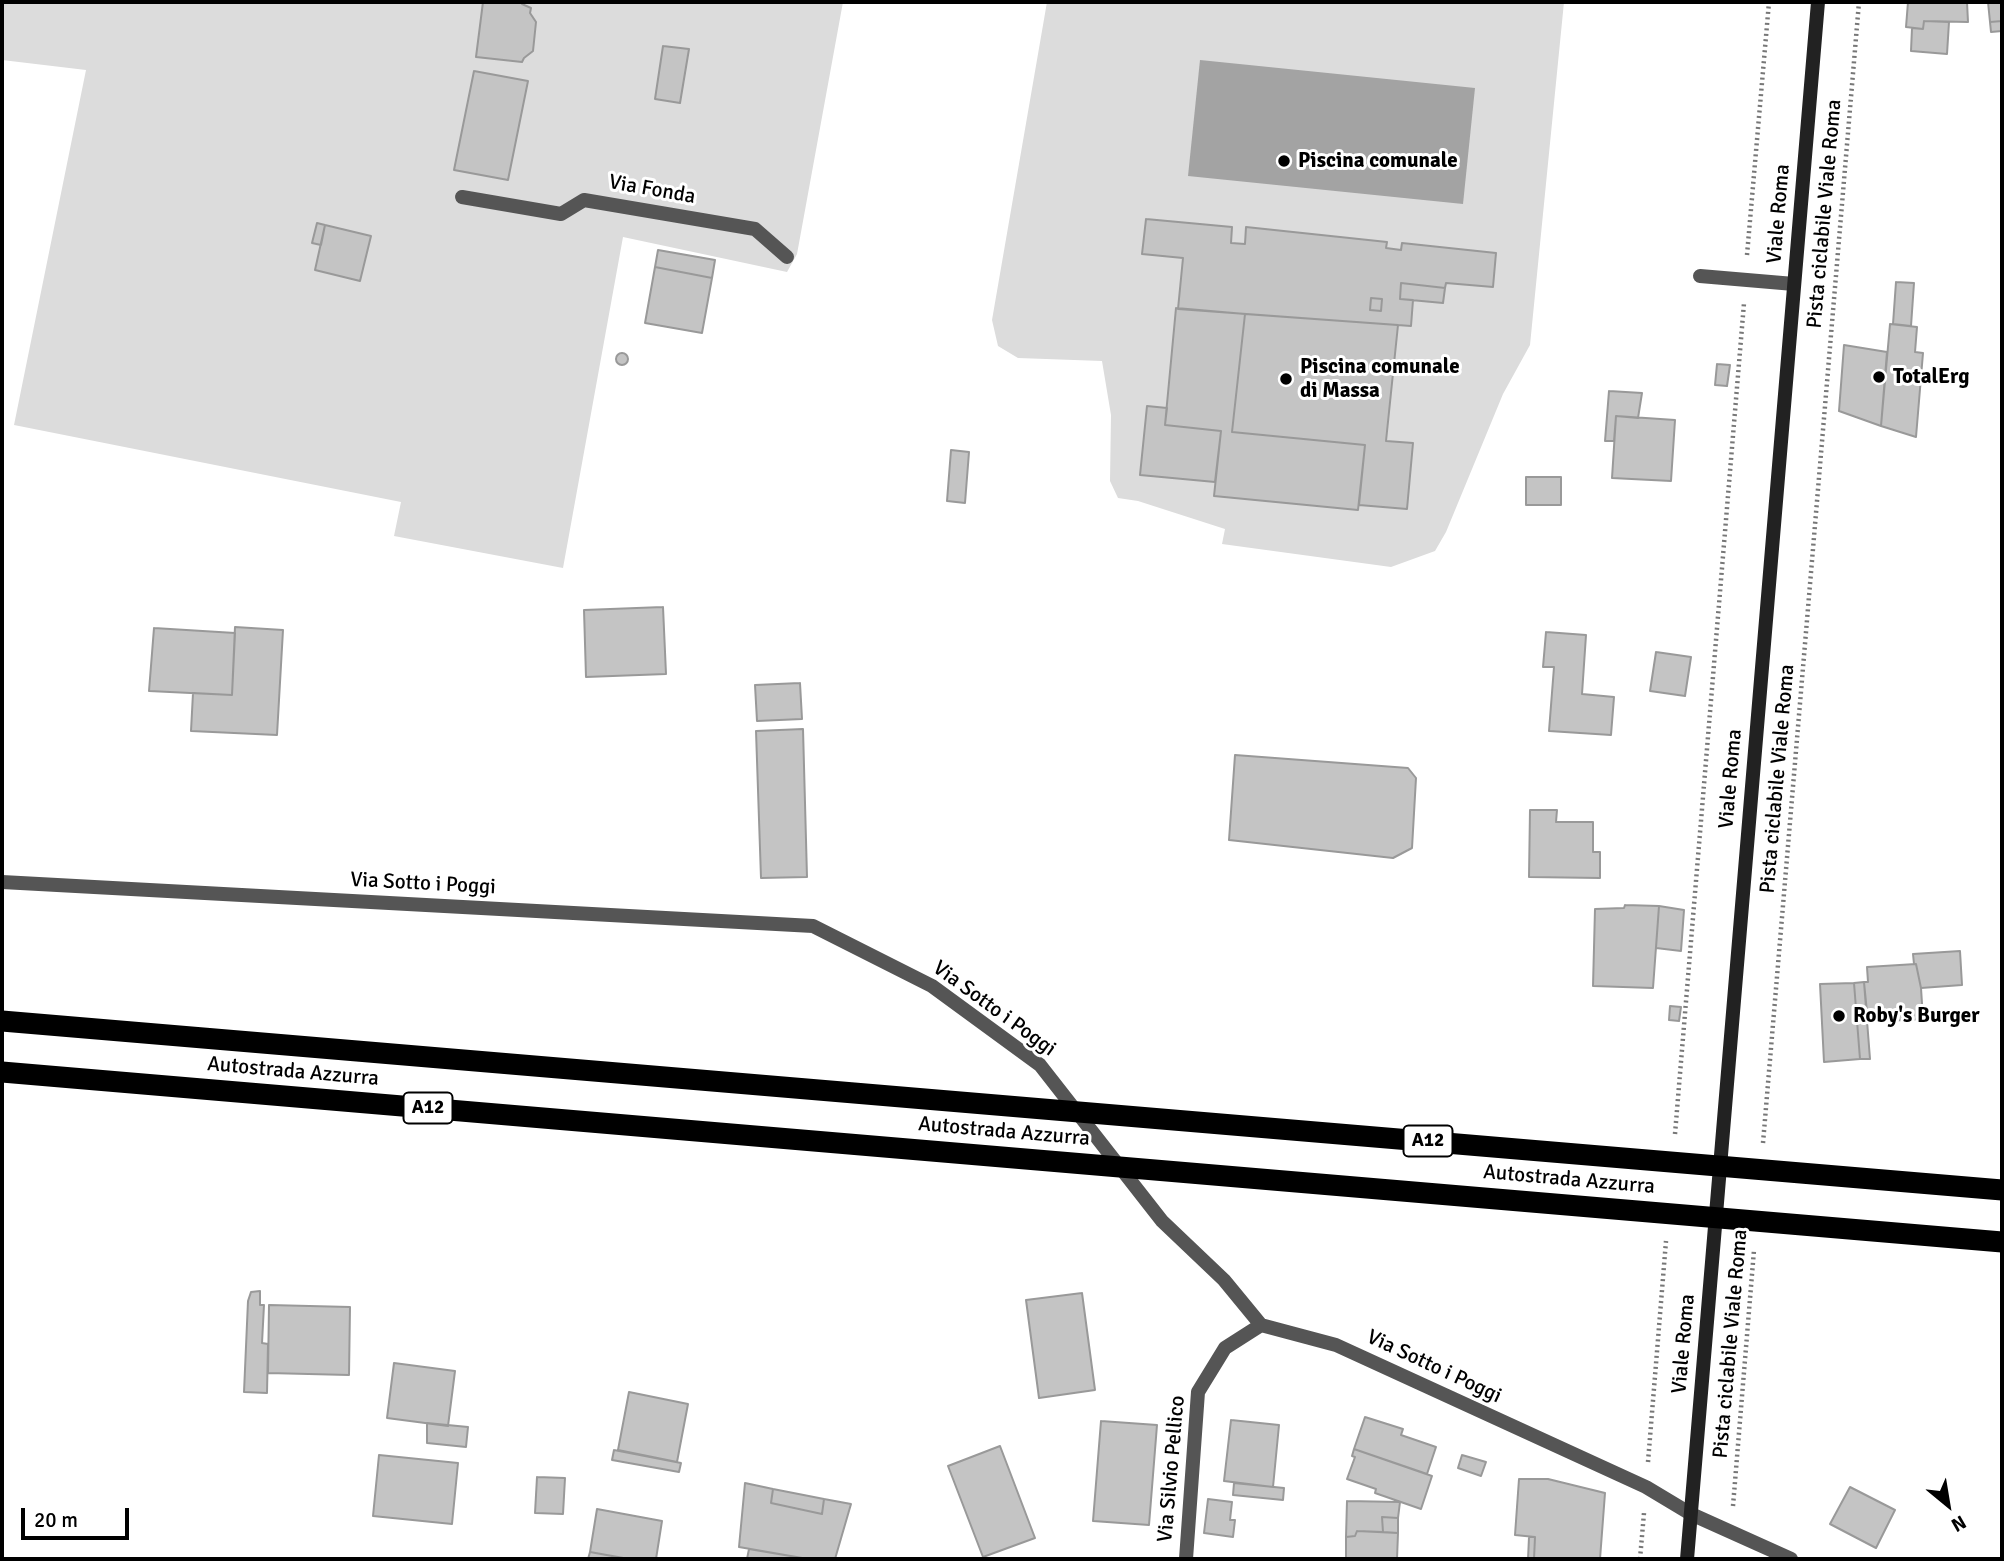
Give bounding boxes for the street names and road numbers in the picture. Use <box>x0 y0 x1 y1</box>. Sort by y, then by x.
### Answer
street label: Pista ciclabile Viale Roma <box>1802 98 1848 330</box>
street label: Viale Roma <box>1762 163 1796 265</box>
street label: Via Fonda <box>607 170 697 210</box>
street label: Pista ciclabile Viale Roma <box>1755 663 1801 895</box>
street label: Viale Roma <box>1714 728 1748 830</box>
street label: Via Sotto i Poggi <box>350 868 496 900</box>
street label: Via Sotto i Poggi <box>928 956 1060 1062</box>
street label: Autostrada Azzurra <box>206 1052 380 1092</box>
road number: A12 <box>404 1092 452 1124</box>
street label: Autostrada Azzurra <box>917 1112 1091 1152</box>
road number: A12 <box>1404 1126 1452 1156</box>
street label: Autostrada Azzurra <box>1482 1160 1656 1200</box>
street label: Pista ciclabile Viale Roma <box>1708 1228 1754 1460</box>
street label: Viale Roma <box>1667 1293 1701 1395</box>
street label: Via Sotto i Poggi <box>1363 1325 1505 1409</box>
street label: Via Silvio Pellico <box>1153 1395 1191 1543</box>

